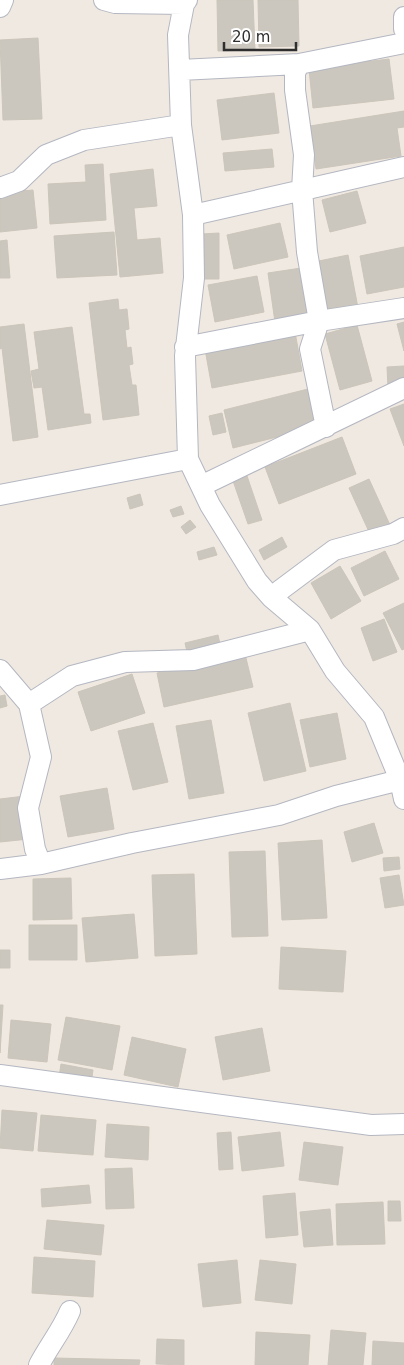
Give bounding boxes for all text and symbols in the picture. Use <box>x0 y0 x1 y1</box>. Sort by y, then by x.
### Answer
scale bar <box>224 20 296 52</box>
text: 20 m <box>232 28 270 46</box>

